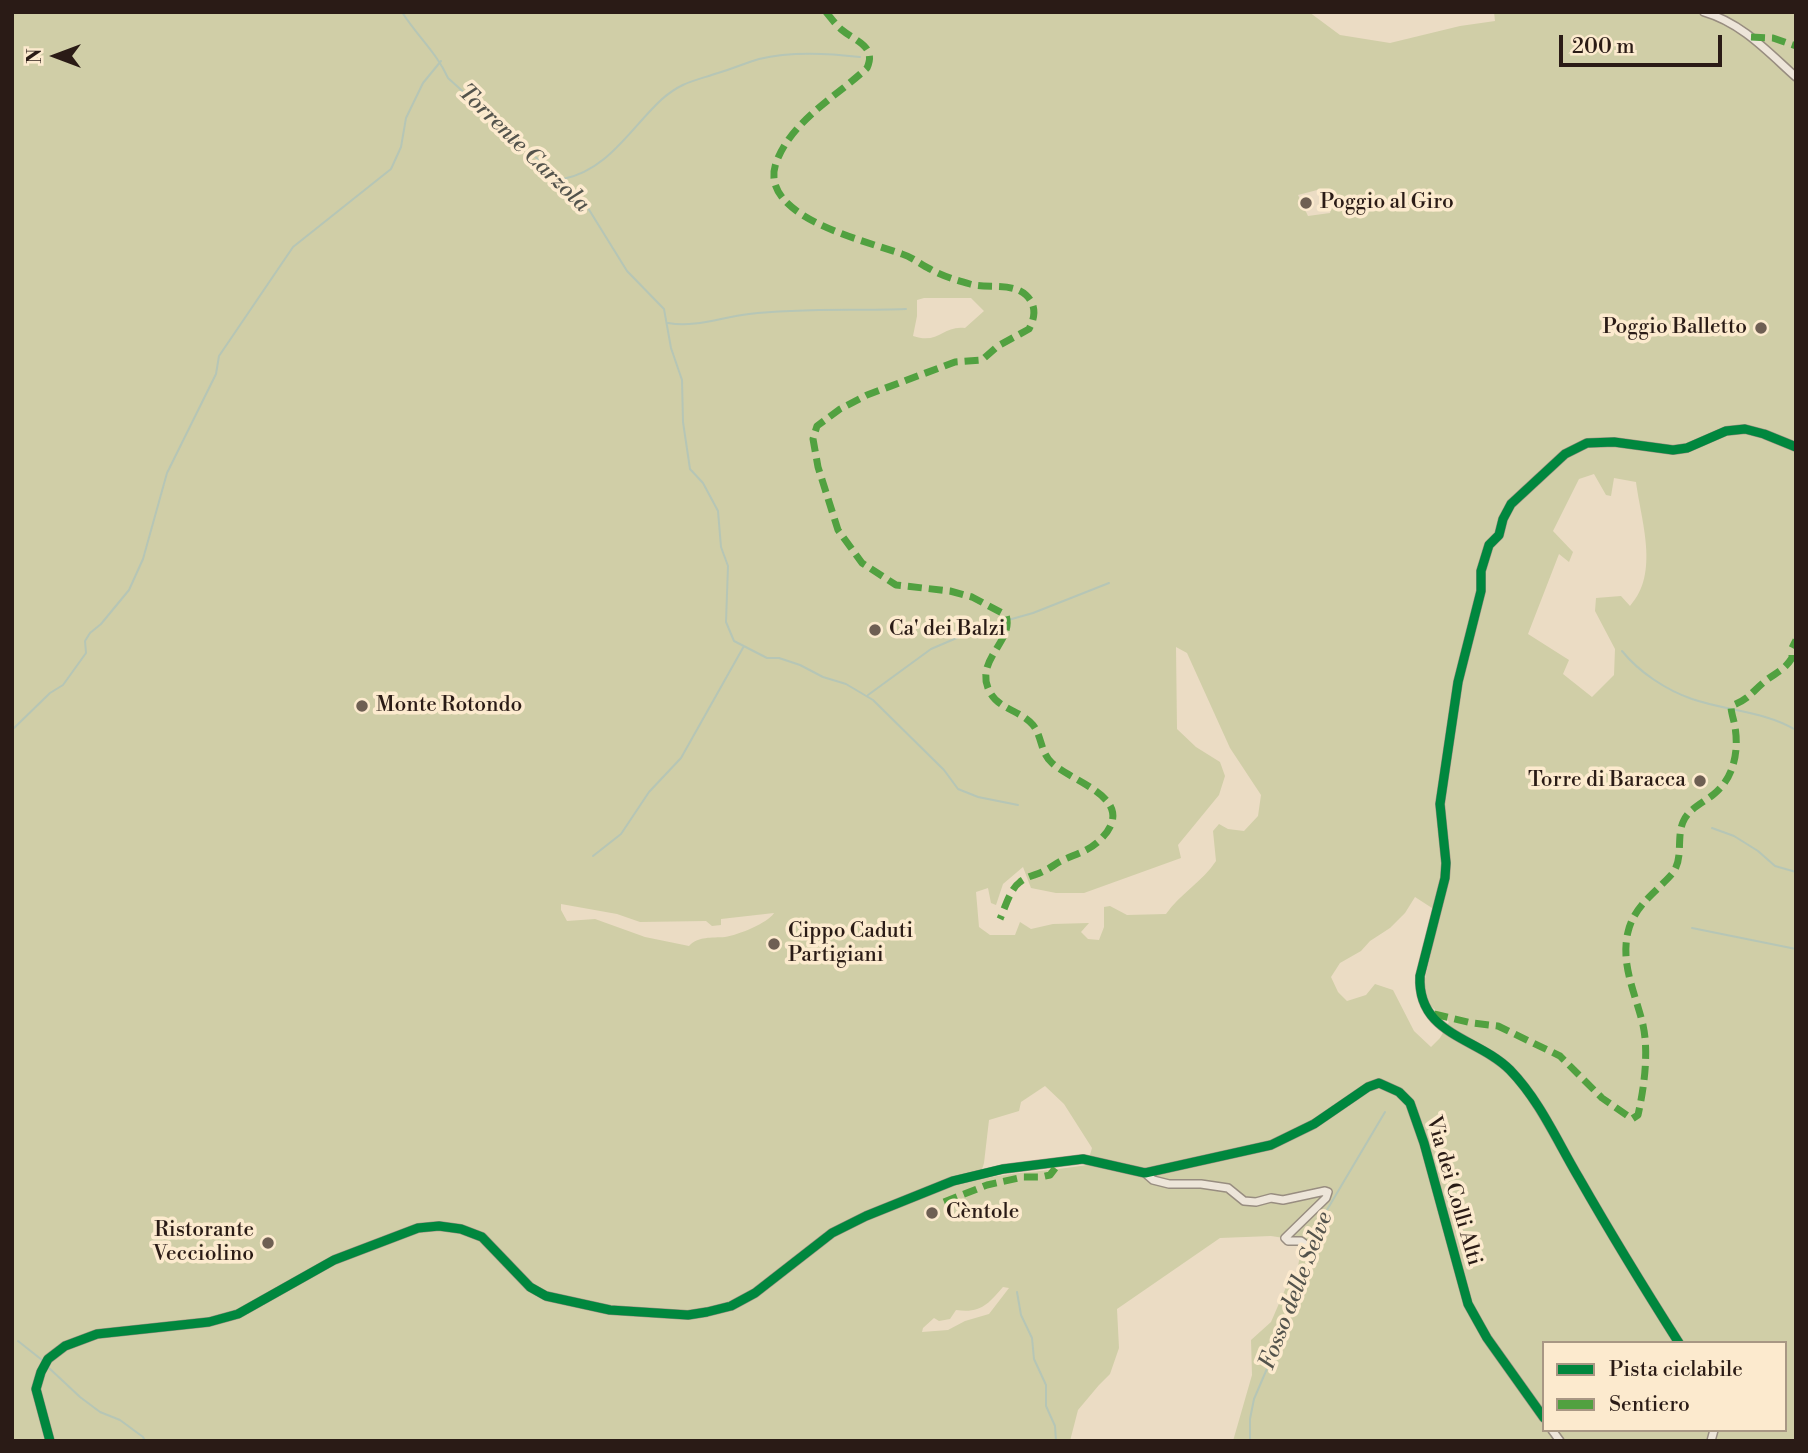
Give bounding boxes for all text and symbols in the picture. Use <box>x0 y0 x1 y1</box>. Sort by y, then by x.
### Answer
north arrow <box>21 21 91 91</box>
scale bar <box>1563 21 1726 65</box>
text: 200 m <box>1572 34 1635 60</box>
text: N <box>23 48 47 64</box>
water label: Torrente Carzola <box>451 79 595 219</box>
place label: Poggio al Giro <box>1320 190 1454 216</box>
marker: Poggio al Giro <box>1298 195 1314 211</box>
place label: Poggio Balletto <box>1603 315 1747 341</box>
marker: Poggio Balletto <box>1753 320 1769 336</box>
place label: Ca' dei Balzi <box>889 617 1005 643</box>
marker: Ca' dei Balzi <box>867 622 883 638</box>
place label: Monte Rotondo <box>376 693 522 719</box>
marker: Monte Rotondo <box>354 698 370 714</box>
place label: Torre di Baracca <box>1528 768 1686 794</box>
marker: Torre di Baracca <box>1692 773 1708 789</box>
place label: Cippo Caduti Partigiani <box>788 919 913 969</box>
marker: Cippo Caduti Partigiani <box>766 936 782 952</box>
street label: Via dei Colli Alti <box>1420 1113 1486 1269</box>
place label: Cèntole <box>946 1200 1019 1226</box>
marker: Cèntole <box>924 1205 940 1221</box>
water label: Fosso delle Selve <box>1254 1208 1340 1374</box>
place label: Ristorante Vecciolino <box>153 1218 254 1268</box>
marker: Ristorante Vecciolino <box>260 1235 276 1251</box>
legend <box>1542 1341 1787 1432</box>
text: Pista ciclabile <box>1609 1357 1743 1383</box>
text: Sentiero <box>1609 1392 1690 1418</box>

